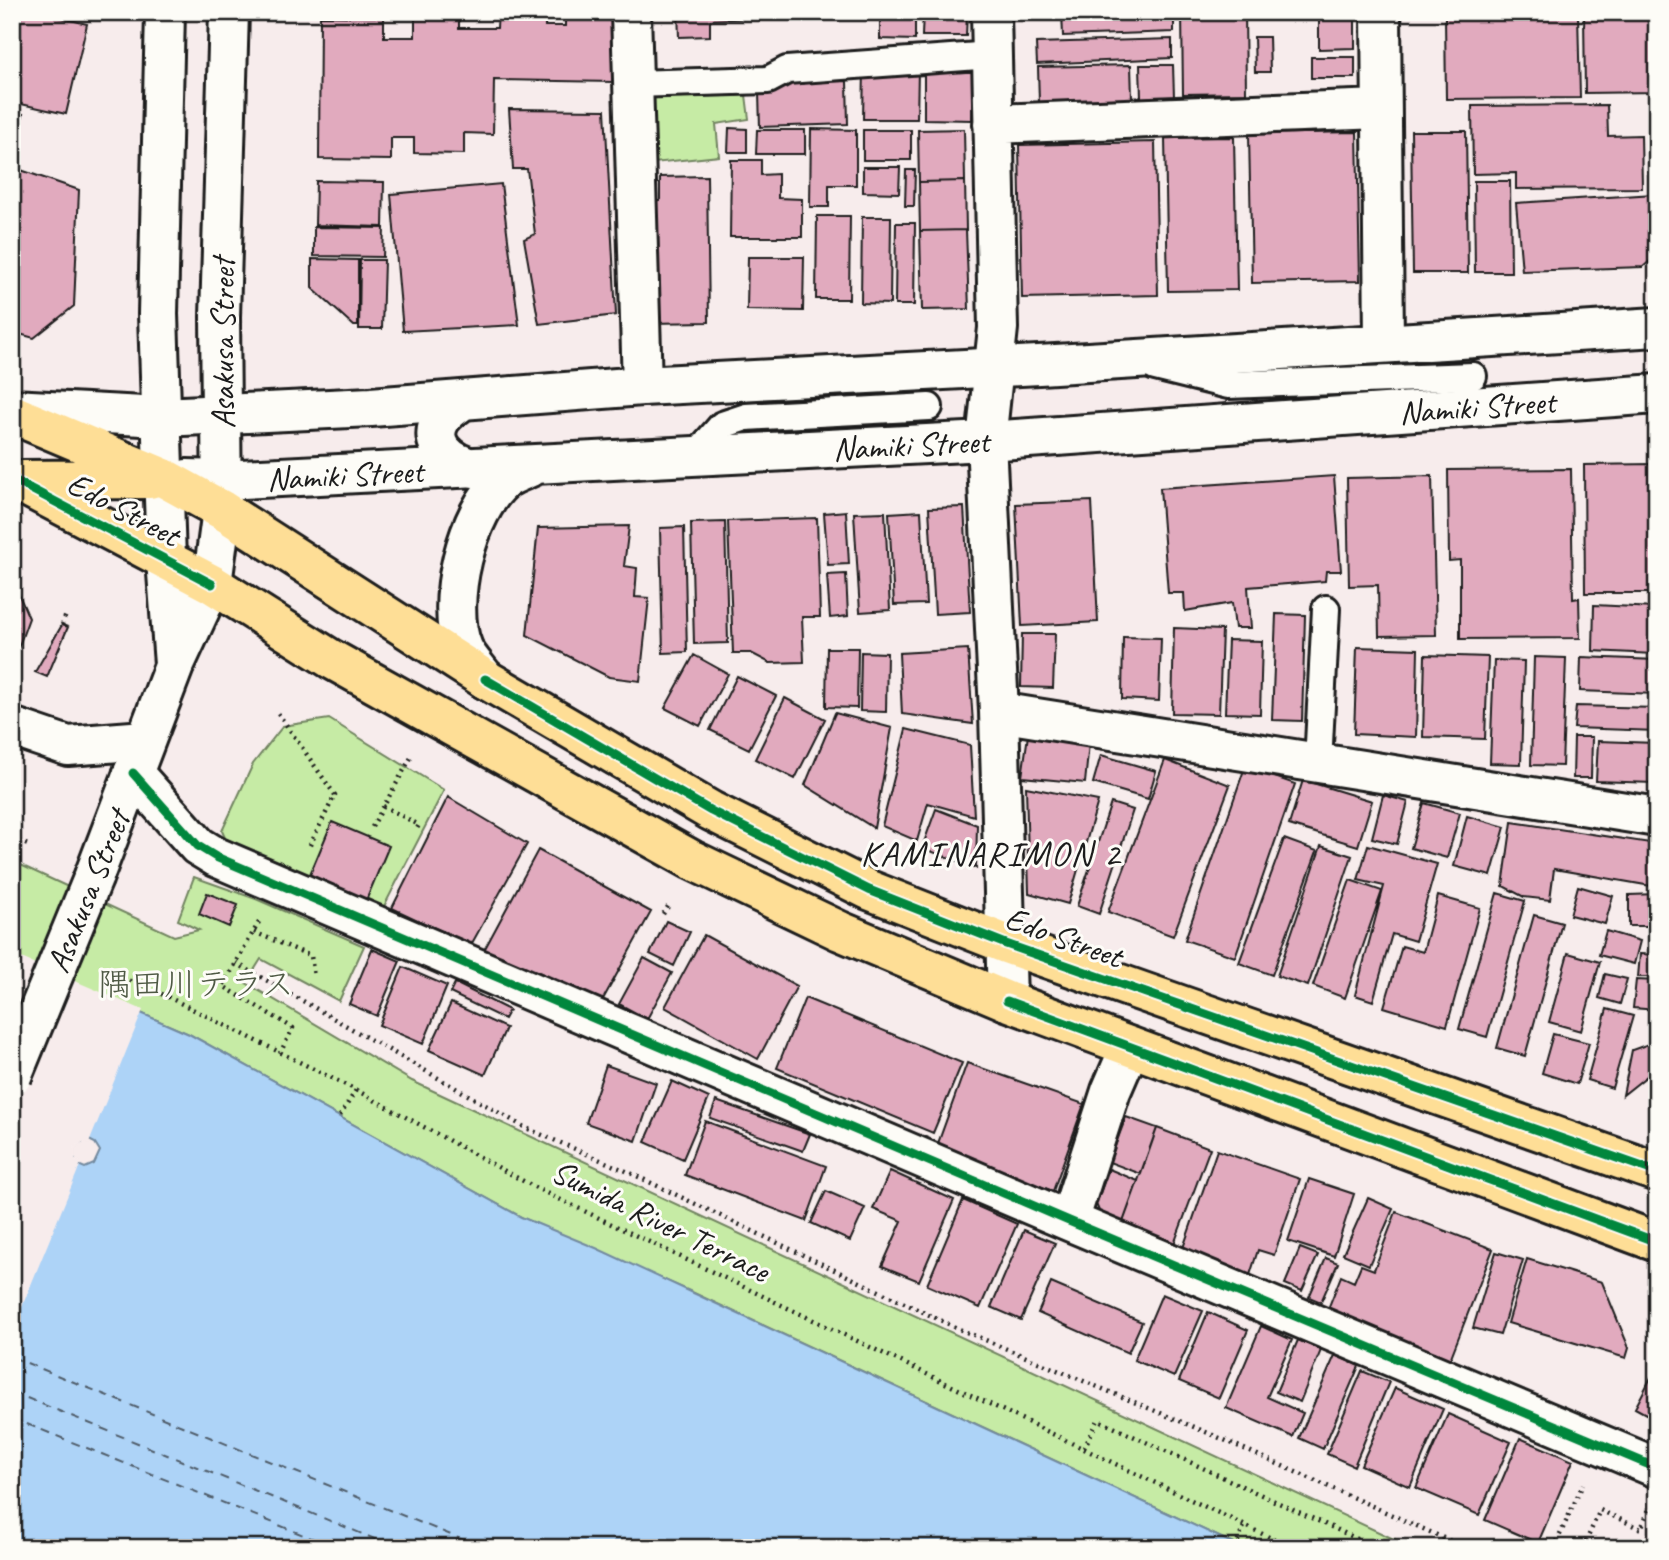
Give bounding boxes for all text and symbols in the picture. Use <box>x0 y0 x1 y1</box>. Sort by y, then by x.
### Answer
street label: Asakusa Street <box>202 254 244 428</box>
street label: Namiki Street <box>1398 380 1560 433</box>
street label: Namiki Street <box>832 420 993 470</box>
street label: Namiki Street <box>266 450 427 500</box>
street label: Edo Street <box>60 462 190 557</box>
street label: Asakusa Street <box>36 801 141 978</box>
district label: KAMINARIMON 2 <box>860 831 1123 876</box>
street label: Edo Street <box>999 896 1131 978</box>
park label: 隅田川テラス <box>98 963 294 1005</box>
street label: Sumida River Terrace <box>545 1150 778 1293</box>

